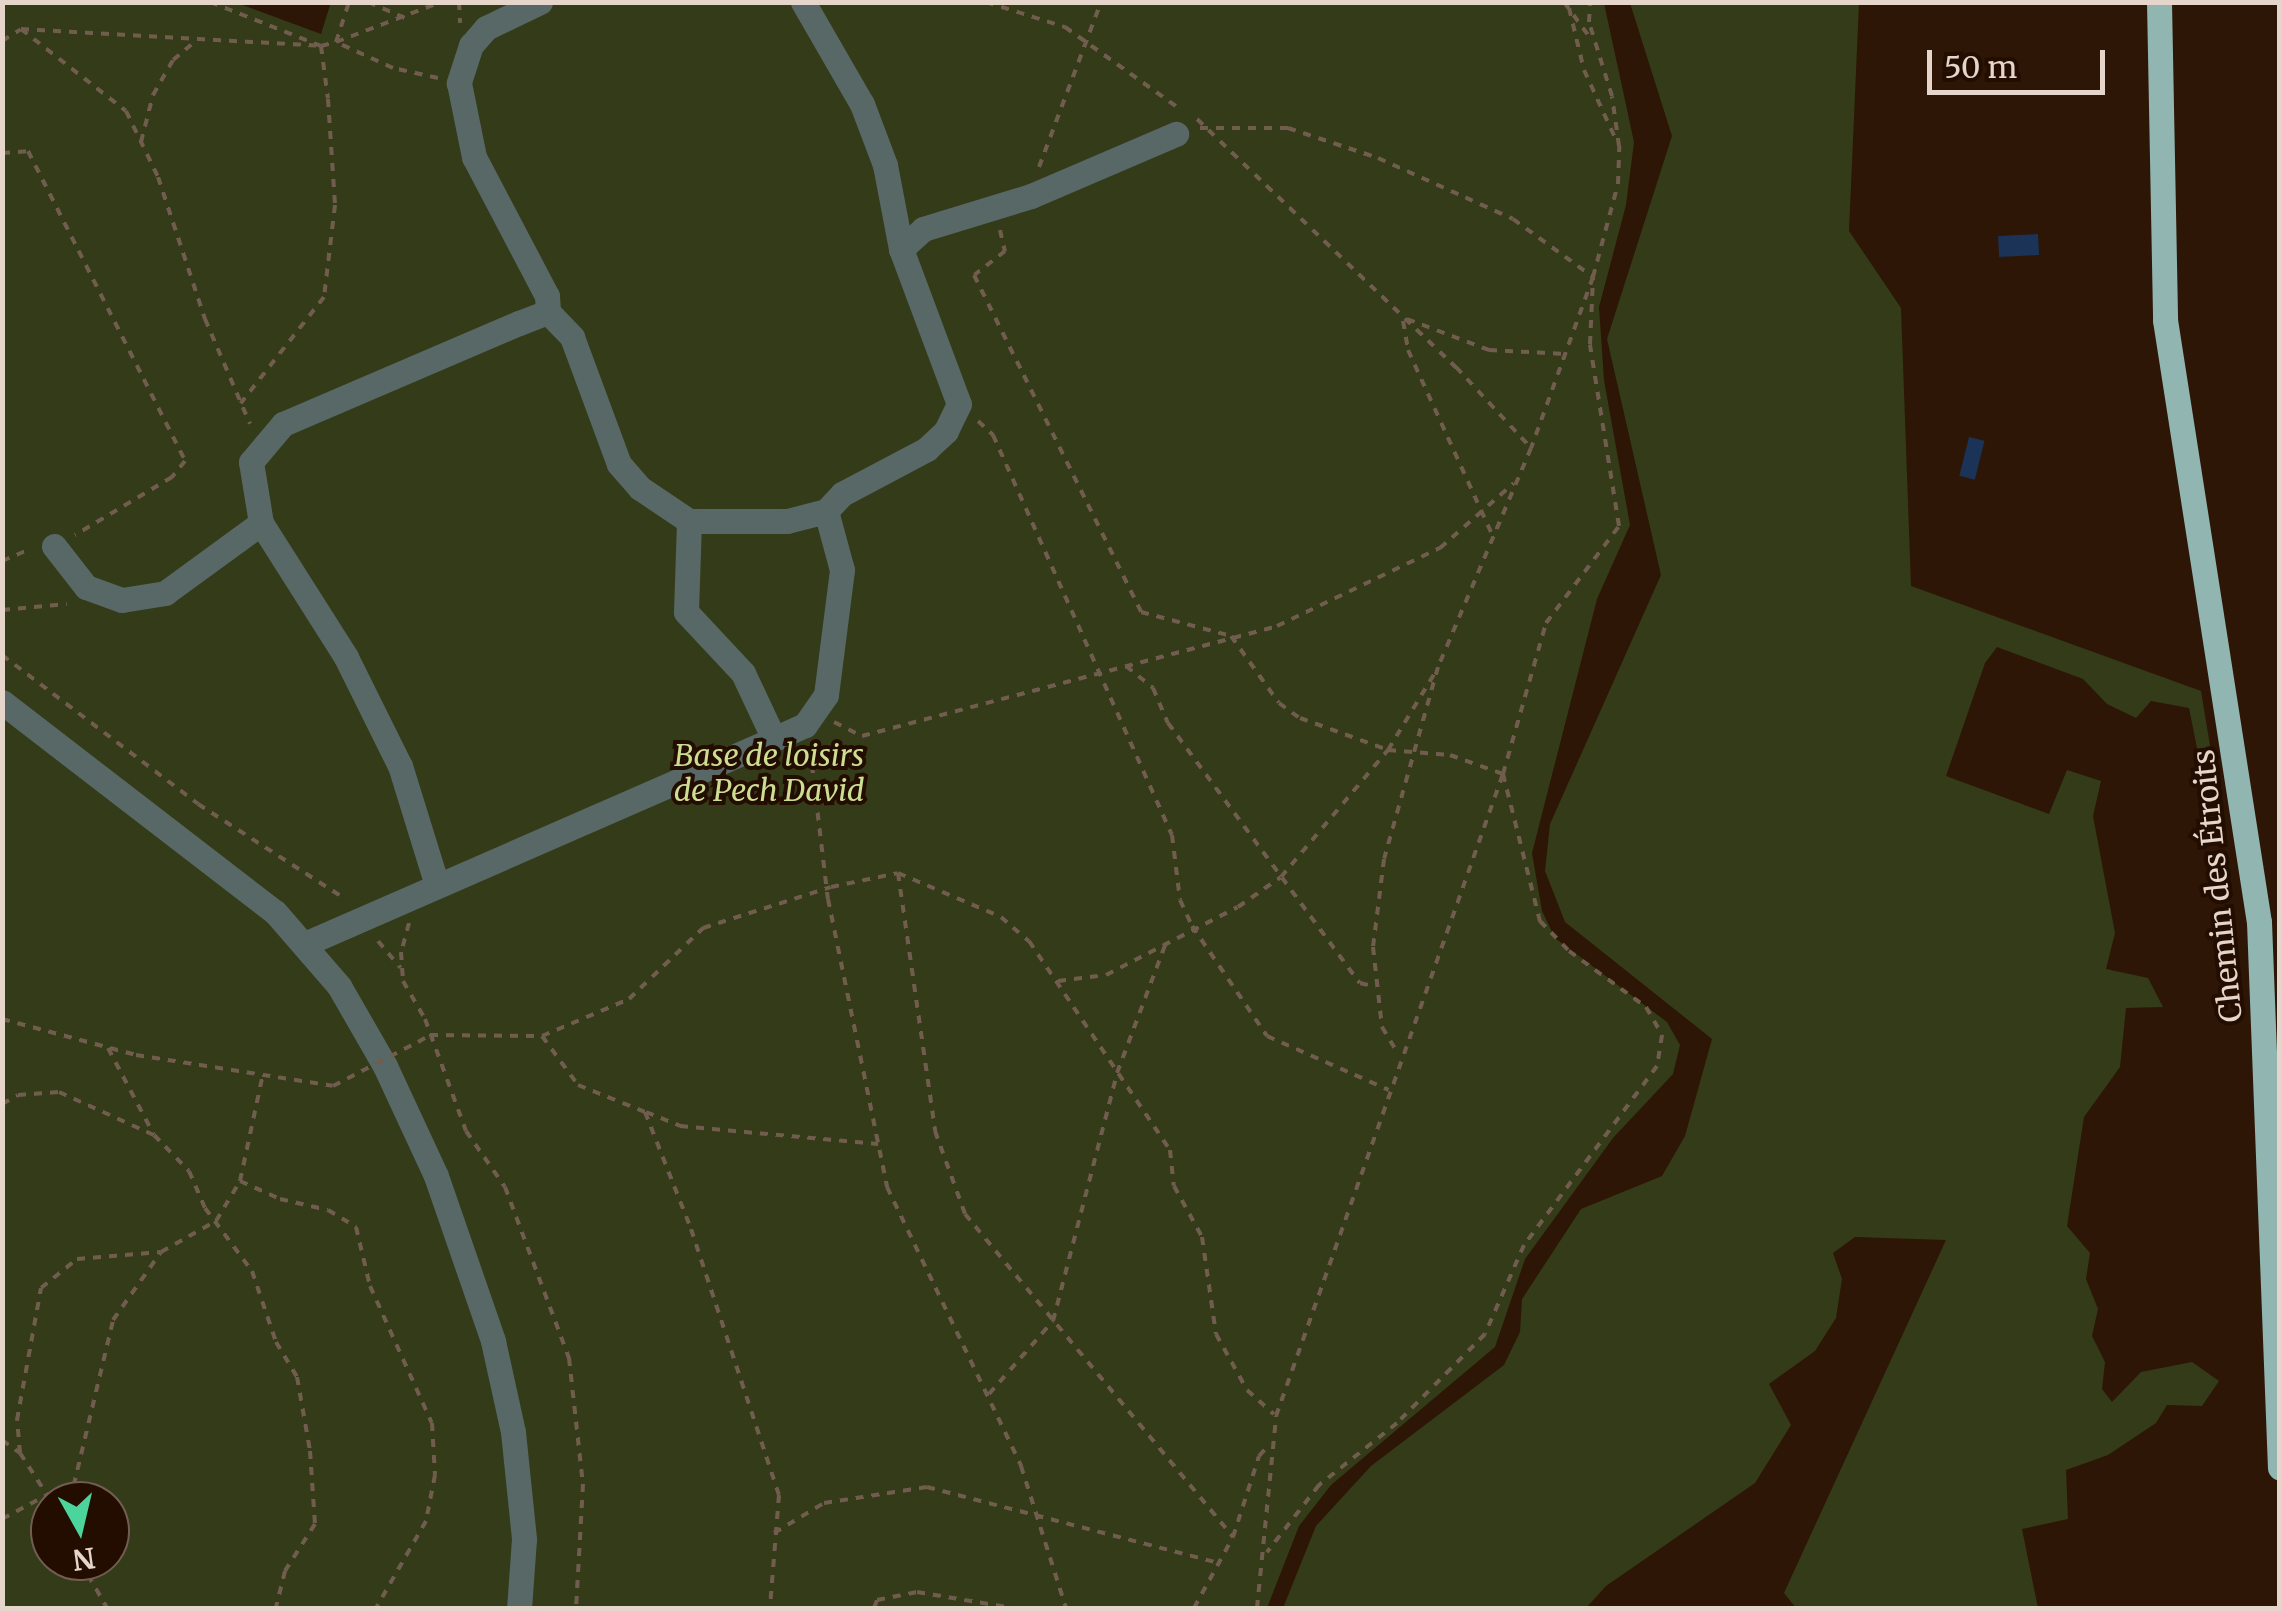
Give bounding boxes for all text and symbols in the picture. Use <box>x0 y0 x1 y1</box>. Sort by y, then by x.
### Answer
scale bar <box>1932 30 2110 92</box>
text: 50 m <box>1944 48 2017 86</box>
park label: Base de loisirs de Pech David <box>674 737 864 808</box>
street label: Chemin des Étroits <box>2185 748 2249 1024</box>
north arrow <box>30 1481 130 1581</box>
text: N <box>70 1539 97 1578</box>

